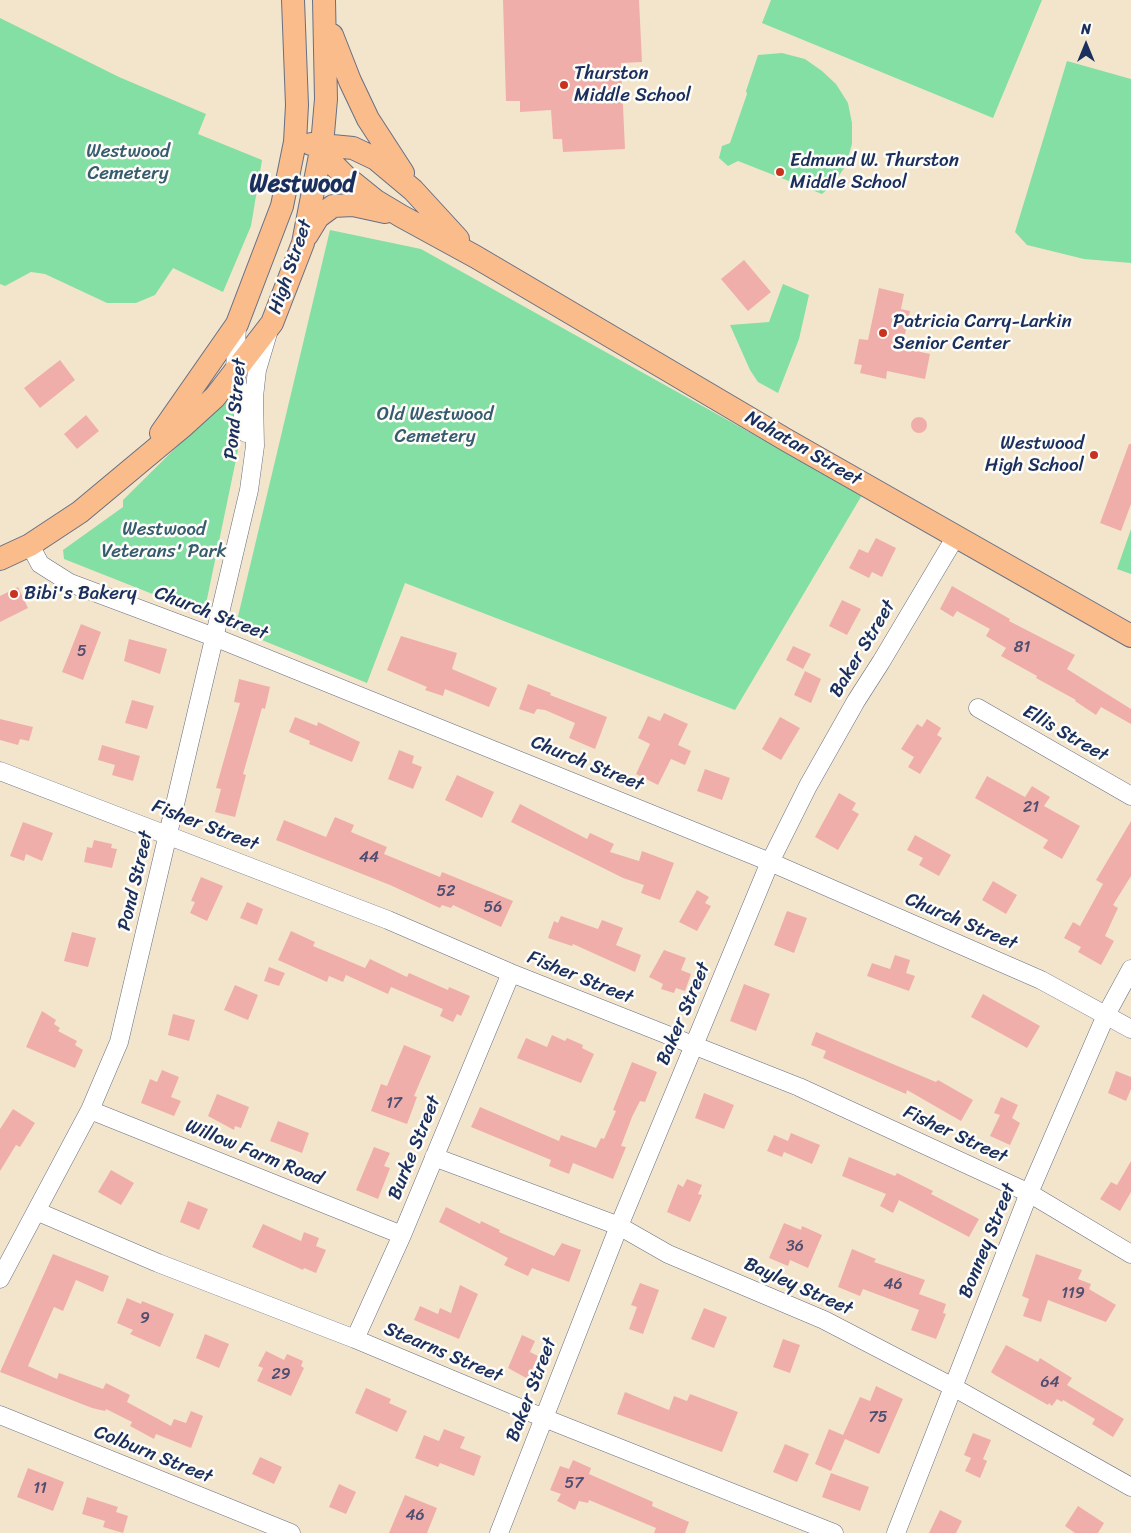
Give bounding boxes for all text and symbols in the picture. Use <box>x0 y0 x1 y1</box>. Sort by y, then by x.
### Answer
text: N <box>1081 17 1091 42</box>
north arrow <box>1061 20 1111 70</box>
place label: Thurston Middle School <box>574 63 691 107</box>
marker: Thurston Middle School <box>558 79 570 91</box>
park label: Westwood Cemetery <box>86 141 170 185</box>
place label: Edmund W. Thurston Middle School <box>790 150 959 194</box>
marker: Edmund W. Thurston Middle School <box>774 166 786 178</box>
district label: Westwood <box>249 171 355 199</box>
street label: High Street <box>264 217 318 317</box>
place label: Patricia Carry-Larkin Senior Center <box>893 311 1072 355</box>
marker: Patricia Carry-Larkin Senior Center <box>877 327 889 339</box>
street label: Pond Street <box>220 357 252 461</box>
park label: Old Westwood Cemetery <box>377 404 493 448</box>
street label: Nahatan Street <box>741 406 865 492</box>
place label: Westwood High School <box>985 433 1084 477</box>
marker: Westwood High School <box>1088 449 1100 461</box>
park label: Westwood Veterans' Park <box>101 519 227 563</box>
street label: Church Street <box>151 582 271 646</box>
place label: Bibi's Bakery <box>24 583 137 605</box>
marker: Bibi's Bakery <box>8 588 20 600</box>
street label: Baker Street <box>825 596 901 702</box>
house number: 81 <box>1014 638 1030 658</box>
house number: 5 <box>77 642 87 662</box>
street label: Ellis Street <box>1018 700 1112 768</box>
street label: Church Street <box>527 731 647 797</box>
street label: Fisher Street <box>149 795 261 857</box>
house number: 21 <box>1023 798 1039 818</box>
street label: Pond Street <box>113 829 159 933</box>
house number: 44 <box>359 848 379 868</box>
house number: 52 <box>436 882 456 902</box>
street label: Church Street <box>902 888 1020 956</box>
house number: 56 <box>484 898 502 918</box>
street label: Fisher Street <box>524 946 636 1010</box>
street label: Baker Street <box>652 959 716 1069</box>
street label: Burke Street <box>384 1093 446 1203</box>
house number: 17 <box>386 1094 402 1114</box>
street label: Fisher Street <box>899 1101 1011 1169</box>
street label: Willow Farm Road <box>182 1115 326 1191</box>
street label: Bonney Street <box>955 1180 1021 1302</box>
house number: 36 <box>786 1237 804 1257</box>
street label: Bayley Street <box>740 1253 856 1321</box>
house number: 46 <box>883 1275 903 1295</box>
house number: 119 <box>1061 1284 1085 1304</box>
house number: 9 <box>140 1309 150 1329</box>
street label: Stearns Street <box>380 1318 506 1388</box>
street label: Baker Street <box>502 1335 562 1445</box>
house number: 29 <box>271 1365 291 1385</box>
house number: 64 <box>1040 1373 1060 1393</box>
house number: 75 <box>869 1408 887 1428</box>
street label: Colburn Street <box>91 1421 215 1489</box>
house number: 57 <box>565 1474 583 1494</box>
house number: 11 <box>33 1479 47 1499</box>
house number: 46 <box>405 1506 425 1526</box>

